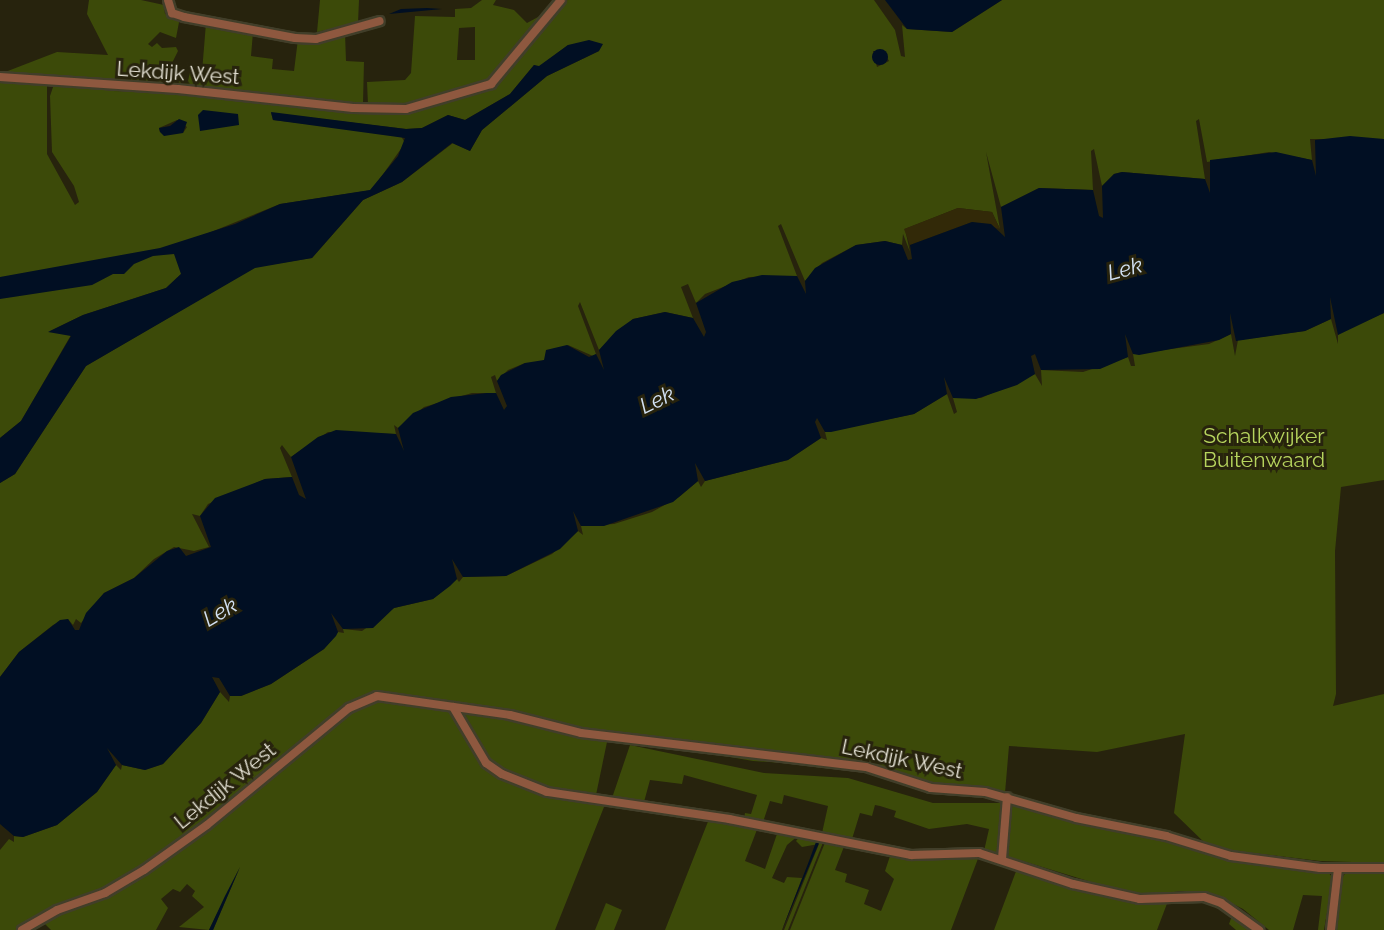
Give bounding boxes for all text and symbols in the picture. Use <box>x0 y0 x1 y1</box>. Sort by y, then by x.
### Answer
street label: Lekdijk West <box>115 56 241 90</box>
water label: Lek <box>1105 252 1145 286</box>
water label: Lek <box>635 380 679 420</box>
park label: Schalkwijker Buitenwaard <box>1203 423 1325 473</box>
water label: Lek <box>198 592 242 632</box>
street label: Lekdijk West <box>839 734 965 784</box>
street label: Lekdijk West <box>169 737 281 835</box>

